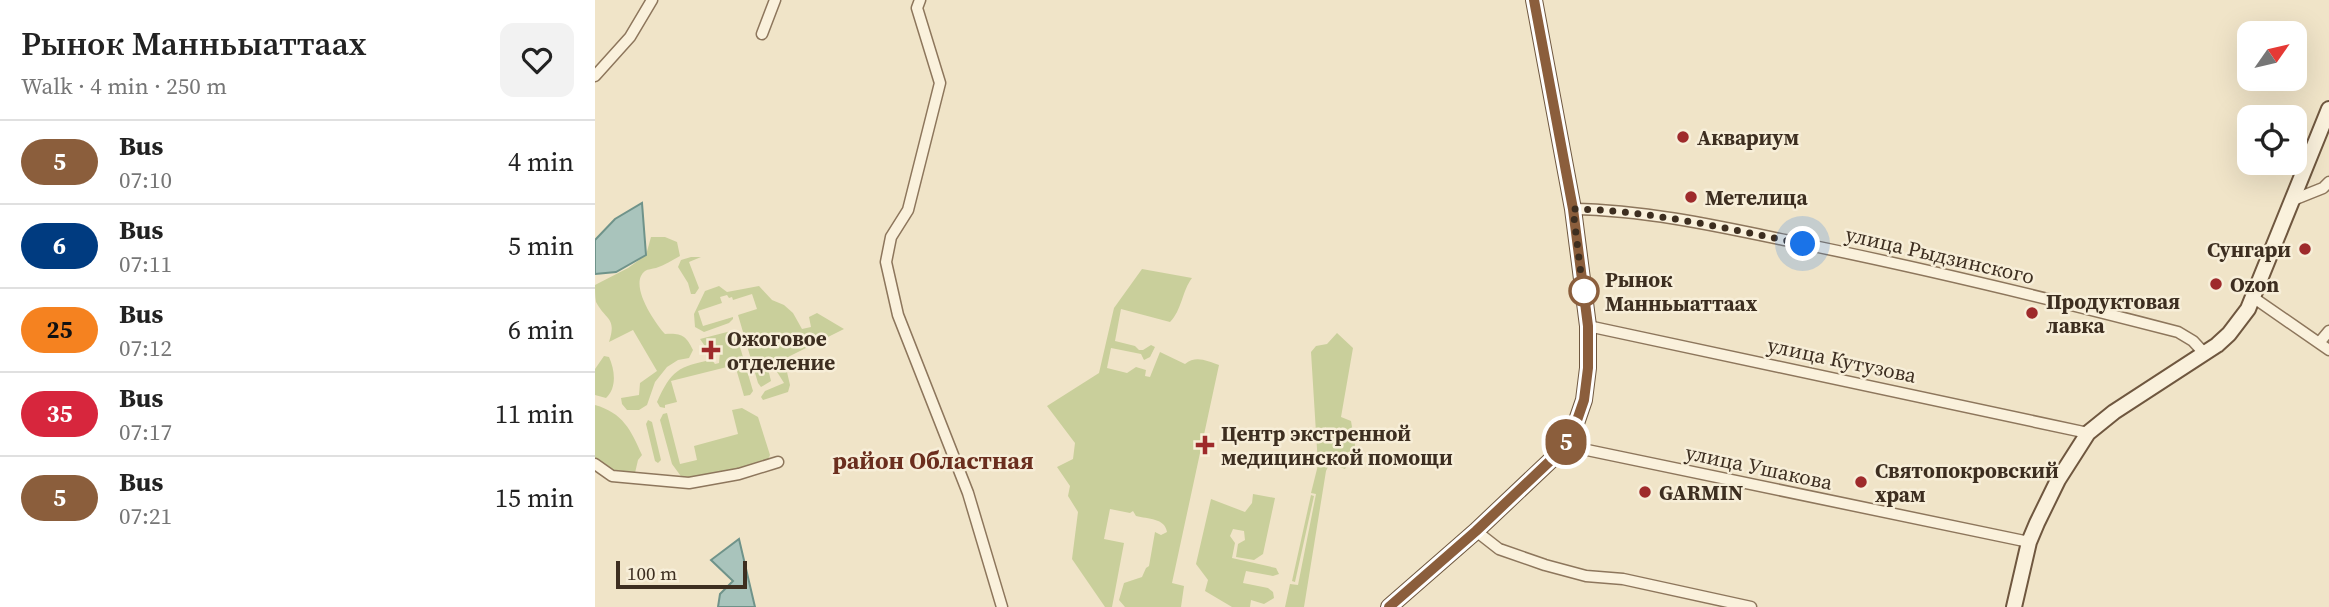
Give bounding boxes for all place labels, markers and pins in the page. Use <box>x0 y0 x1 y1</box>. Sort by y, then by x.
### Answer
place label: Аквариум <box>1697 123 1799 152</box>
marker: Аквариум <box>1675 129 1691 145</box>
place label: Метелица <box>1705 183 1809 212</box>
marker: Метелица <box>1683 189 1699 205</box>
place label: Сунгари <box>2207 235 2291 264</box>
marker: Сунгари <box>2297 241 2313 257</box>
place label: Рынок Манньыаттаах <box>1605 265 1758 318</box>
place label: Ozon <box>2230 270 2279 299</box>
marker: Рынок Манньыаттаах <box>1569 276 1599 306</box>
marker: Ozon <box>2208 276 2224 292</box>
place label: Продуктовая лавка <box>2046 287 2180 340</box>
marker: Продуктовая лавка <box>2024 305 2040 321</box>
place label: Ожоговое отделение <box>727 324 835 377</box>
marker: Ожоговое отделение <box>701 340 721 360</box>
place label: Центр экстренной медицинской помощи <box>1221 419 1453 472</box>
marker: Центр экстренной медицинской помощи <box>1195 435 1215 455</box>
place label: Святопокровский храм <box>1875 456 2059 509</box>
marker: Святопокровский храм <box>1853 474 1869 490</box>
place label: GARMIN <box>1659 478 1743 507</box>
marker: GARMIN <box>1637 484 1653 500</box>

